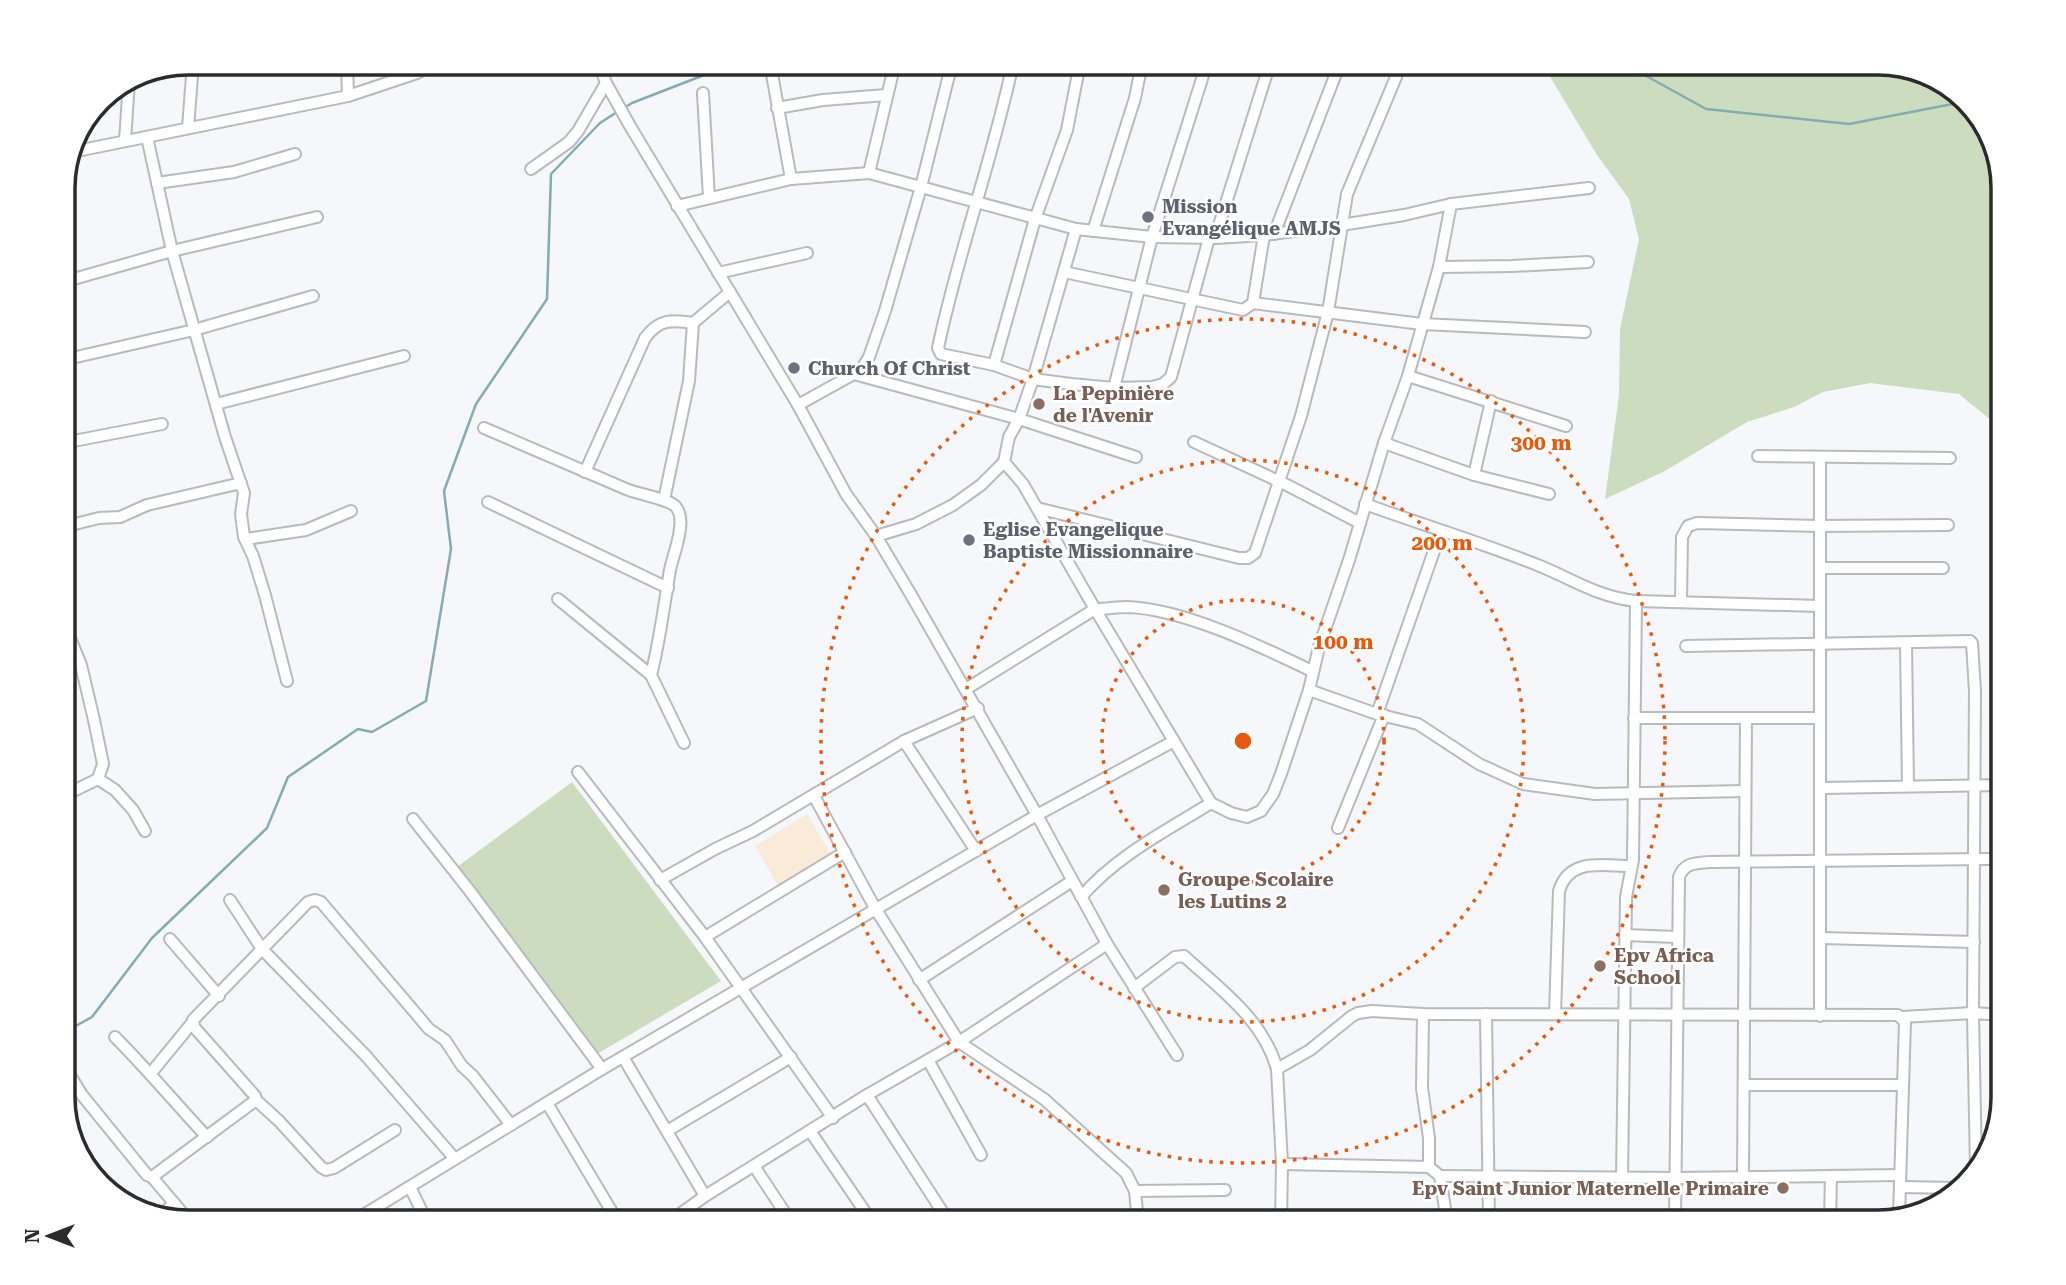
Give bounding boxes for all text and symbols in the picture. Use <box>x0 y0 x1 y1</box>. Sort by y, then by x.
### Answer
place label: Mission Evangélique AMJS <box>1162 195 1341 240</box>
marker: Mission Evangélique AMJS <box>1140 209 1156 225</box>
place label: Church Of Christ <box>808 357 971 380</box>
marker: Church Of Christ <box>786 360 802 376</box>
place label: La Pepinière de l'Avenir <box>1053 382 1174 427</box>
marker: La Pepinière de l'Avenir <box>1031 396 1047 412</box>
text: 300 m <box>1511 431 1571 455</box>
place label: Eglise Evangelique Baptiste Missionnaire <box>983 518 1193 563</box>
text: 200 m <box>1412 531 1472 555</box>
marker: Eglise Evangelique Baptiste Missionnaire <box>961 532 977 548</box>
text: 100 m <box>1313 630 1373 654</box>
centre of rings <box>1231 729 1255 753</box>
place label: Groupe Scolaire les Lutins 2 <box>1178 868 1334 913</box>
marker: Groupe Scolaire les Lutins 2 <box>1156 882 1172 898</box>
place label: Epv Africa School <box>1614 944 1714 989</box>
marker: Epv Africa School <box>1592 958 1608 974</box>
place label: Epv Saint Junior Maternelle Primaire <box>1412 1177 1769 1200</box>
marker: Epv Saint Junior Maternelle Primaire <box>1775 1180 1791 1196</box>
north arrow <box>14 1201 84 1271</box>
text: N <box>21 1228 44 1243</box>

